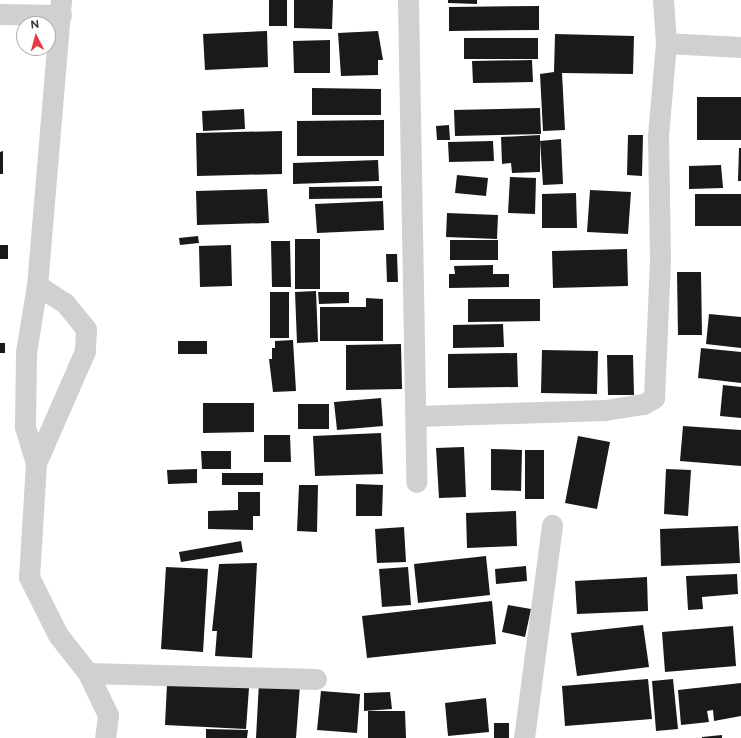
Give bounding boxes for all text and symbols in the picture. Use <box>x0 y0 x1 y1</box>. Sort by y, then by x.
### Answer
north arrow <box>16 16 56 56</box>
text: N <box>30 18 40 31</box>

